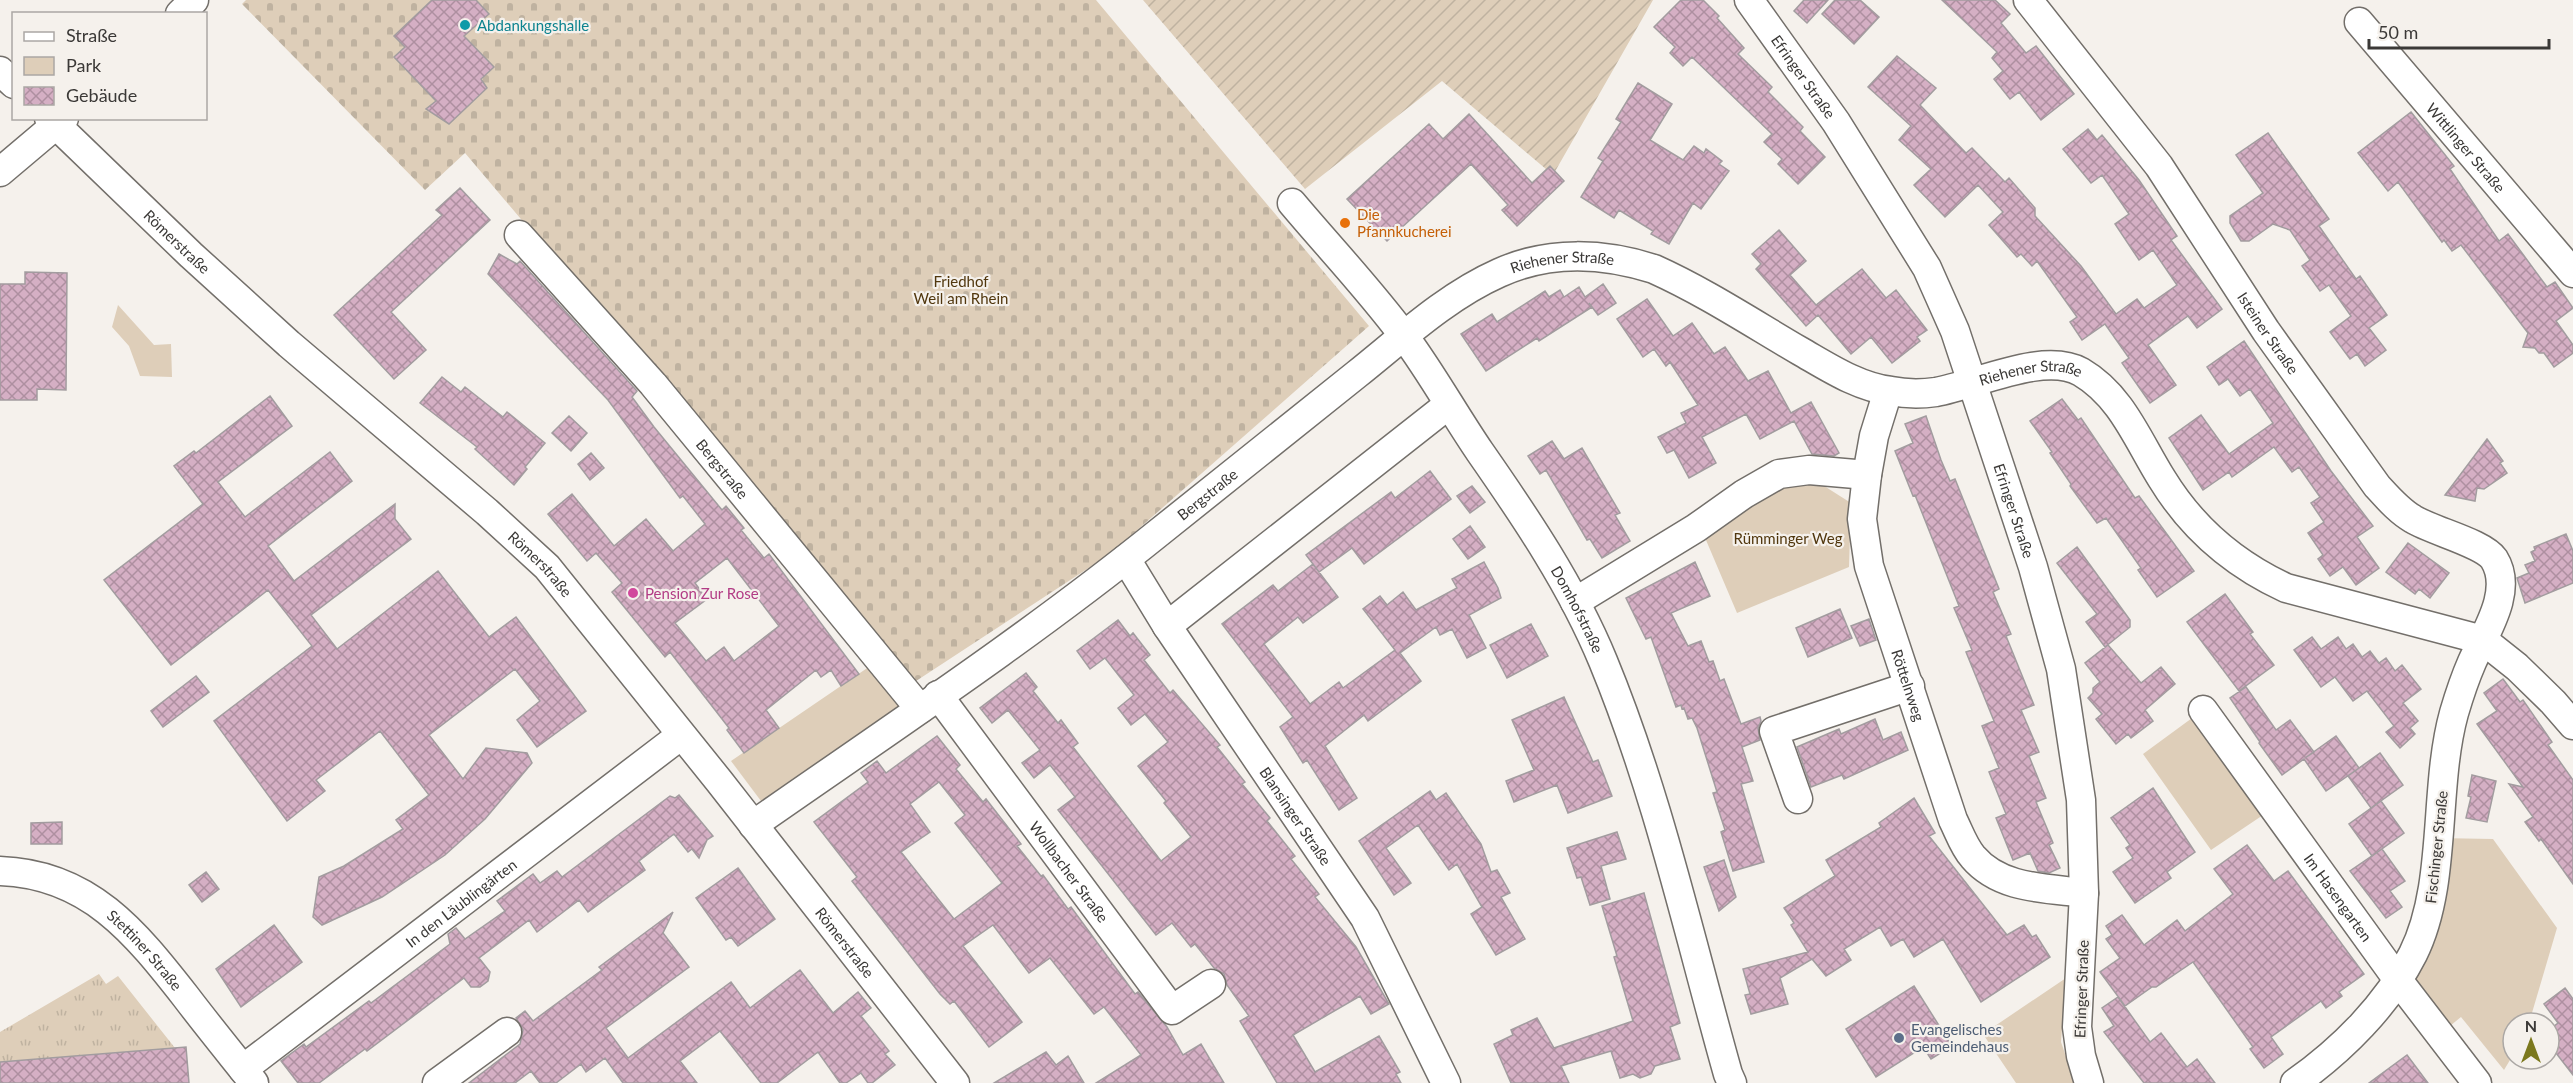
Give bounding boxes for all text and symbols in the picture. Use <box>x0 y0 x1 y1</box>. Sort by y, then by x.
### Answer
legend <box>12 12 207 120</box>
scale bar <box>2369 12 2549 50</box>
place label: Abdankungshalle <box>477 16 589 34</box>
marker: Abdankungshalle <box>458 18 472 32</box>
text: 50 m <box>2378 21 2418 43</box>
text: Straße <box>66 24 117 46</box>
street label: Efringer Straße <box>1768 31 1839 122</box>
text: Park <box>66 54 102 76</box>
text: Gebäude <box>66 84 137 106</box>
street label: Wittlinger Straße <box>2423 99 2509 196</box>
place label: Die Pfannkucherei <box>1357 205 1452 240</box>
street label: Römerstraße <box>140 206 214 277</box>
marker: Die Pfannkucherei <box>1338 216 1352 230</box>
street label: Riehener Straße <box>1508 247 1615 277</box>
park label: Friedhof Weil am Rhein <box>914 272 1008 307</box>
street label: Isteiner Straße <box>2234 289 2303 377</box>
street label: Riehener Straße <box>1977 356 2086 389</box>
street label: Bergstraße <box>693 435 752 502</box>
street label: Efringer Straße <box>1990 461 2038 560</box>
street label: Bergstraße <box>1173 465 1241 524</box>
street label: Römerstraße <box>505 527 576 600</box>
park label: Rümminger Weg <box>1734 529 1843 547</box>
street label: Domhofstraße <box>1548 563 1607 656</box>
place label: Pension Zur Rose <box>645 584 759 602</box>
marker: Pension Zur Rose <box>626 586 640 600</box>
street label: Röttelnweg <box>1888 647 1929 724</box>
street label: Blansinger Straße <box>1256 763 1335 868</box>
street label: Fischinger Straße <box>2421 790 2451 904</box>
street label: Wollbacher Straße <box>1026 818 1113 926</box>
street label: Im Hasengarten <box>2300 850 2376 945</box>
street label: In den Läublingärten <box>402 855 520 951</box>
street label: Römerstraße <box>812 903 878 981</box>
street label: Stettiner Straße <box>104 906 186 994</box>
street label: Efringer Straße <box>2070 940 2092 1038</box>
north arrow <box>2501 1011 2561 1071</box>
text: N <box>2525 1016 2537 1035</box>
place label: Evangelisches Gemeindehaus <box>1911 1020 2009 1055</box>
marker: Evangelisches Gemeindehaus <box>1892 1031 1906 1045</box>

